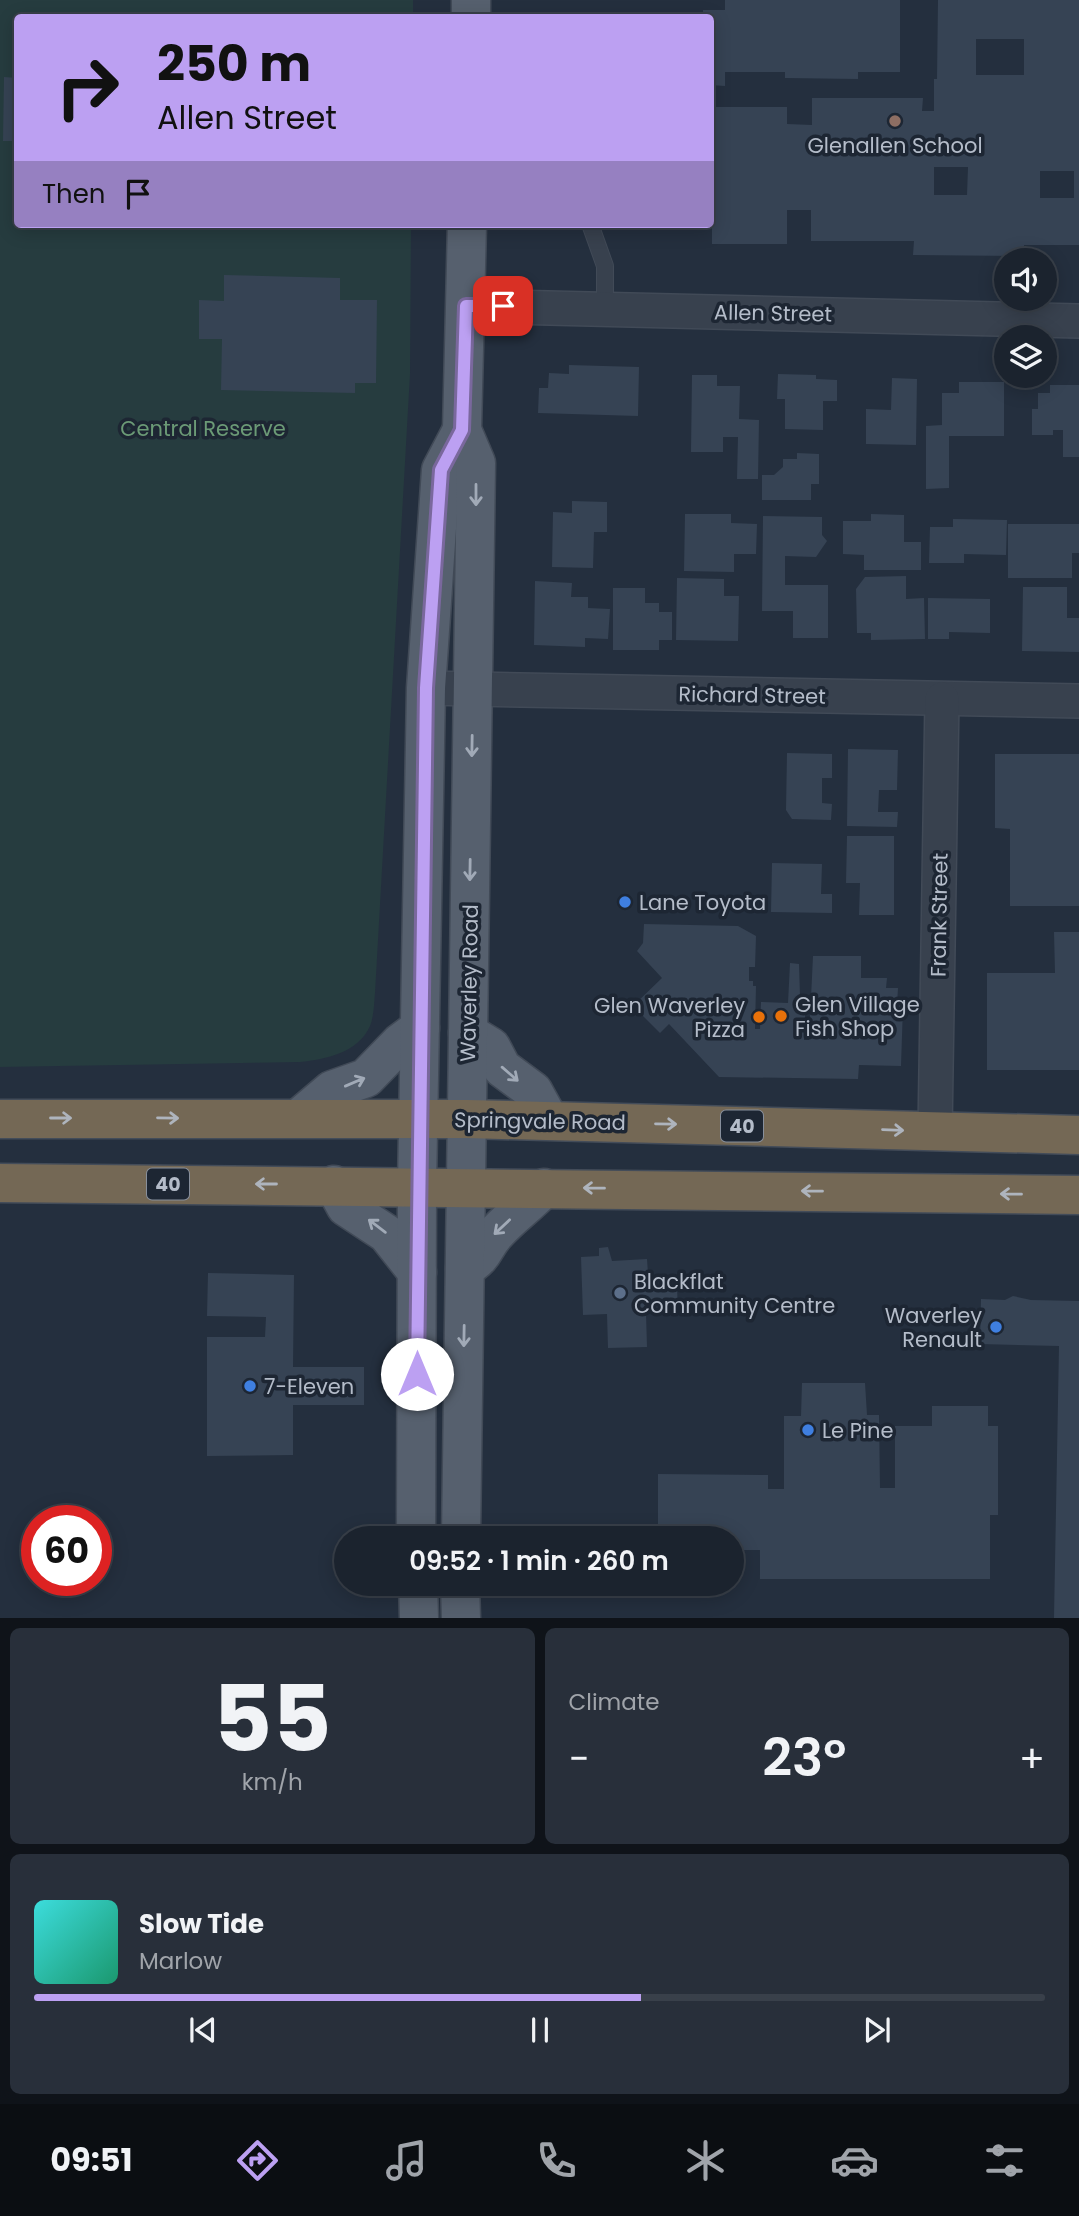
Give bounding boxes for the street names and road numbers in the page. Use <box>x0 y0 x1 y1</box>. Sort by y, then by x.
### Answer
street label: Allen Street <box>714 297 832 329</box>
street label: Richard Street <box>678 679 826 711</box>
street label: Frank Street <box>923 853 955 977</box>
street label: Waverley Road <box>453 904 485 1062</box>
street label: Springvale Road <box>454 1105 626 1137</box>
road number: 40 <box>721 1110 763 1142</box>
road number: 40 <box>147 1168 189 1200</box>

